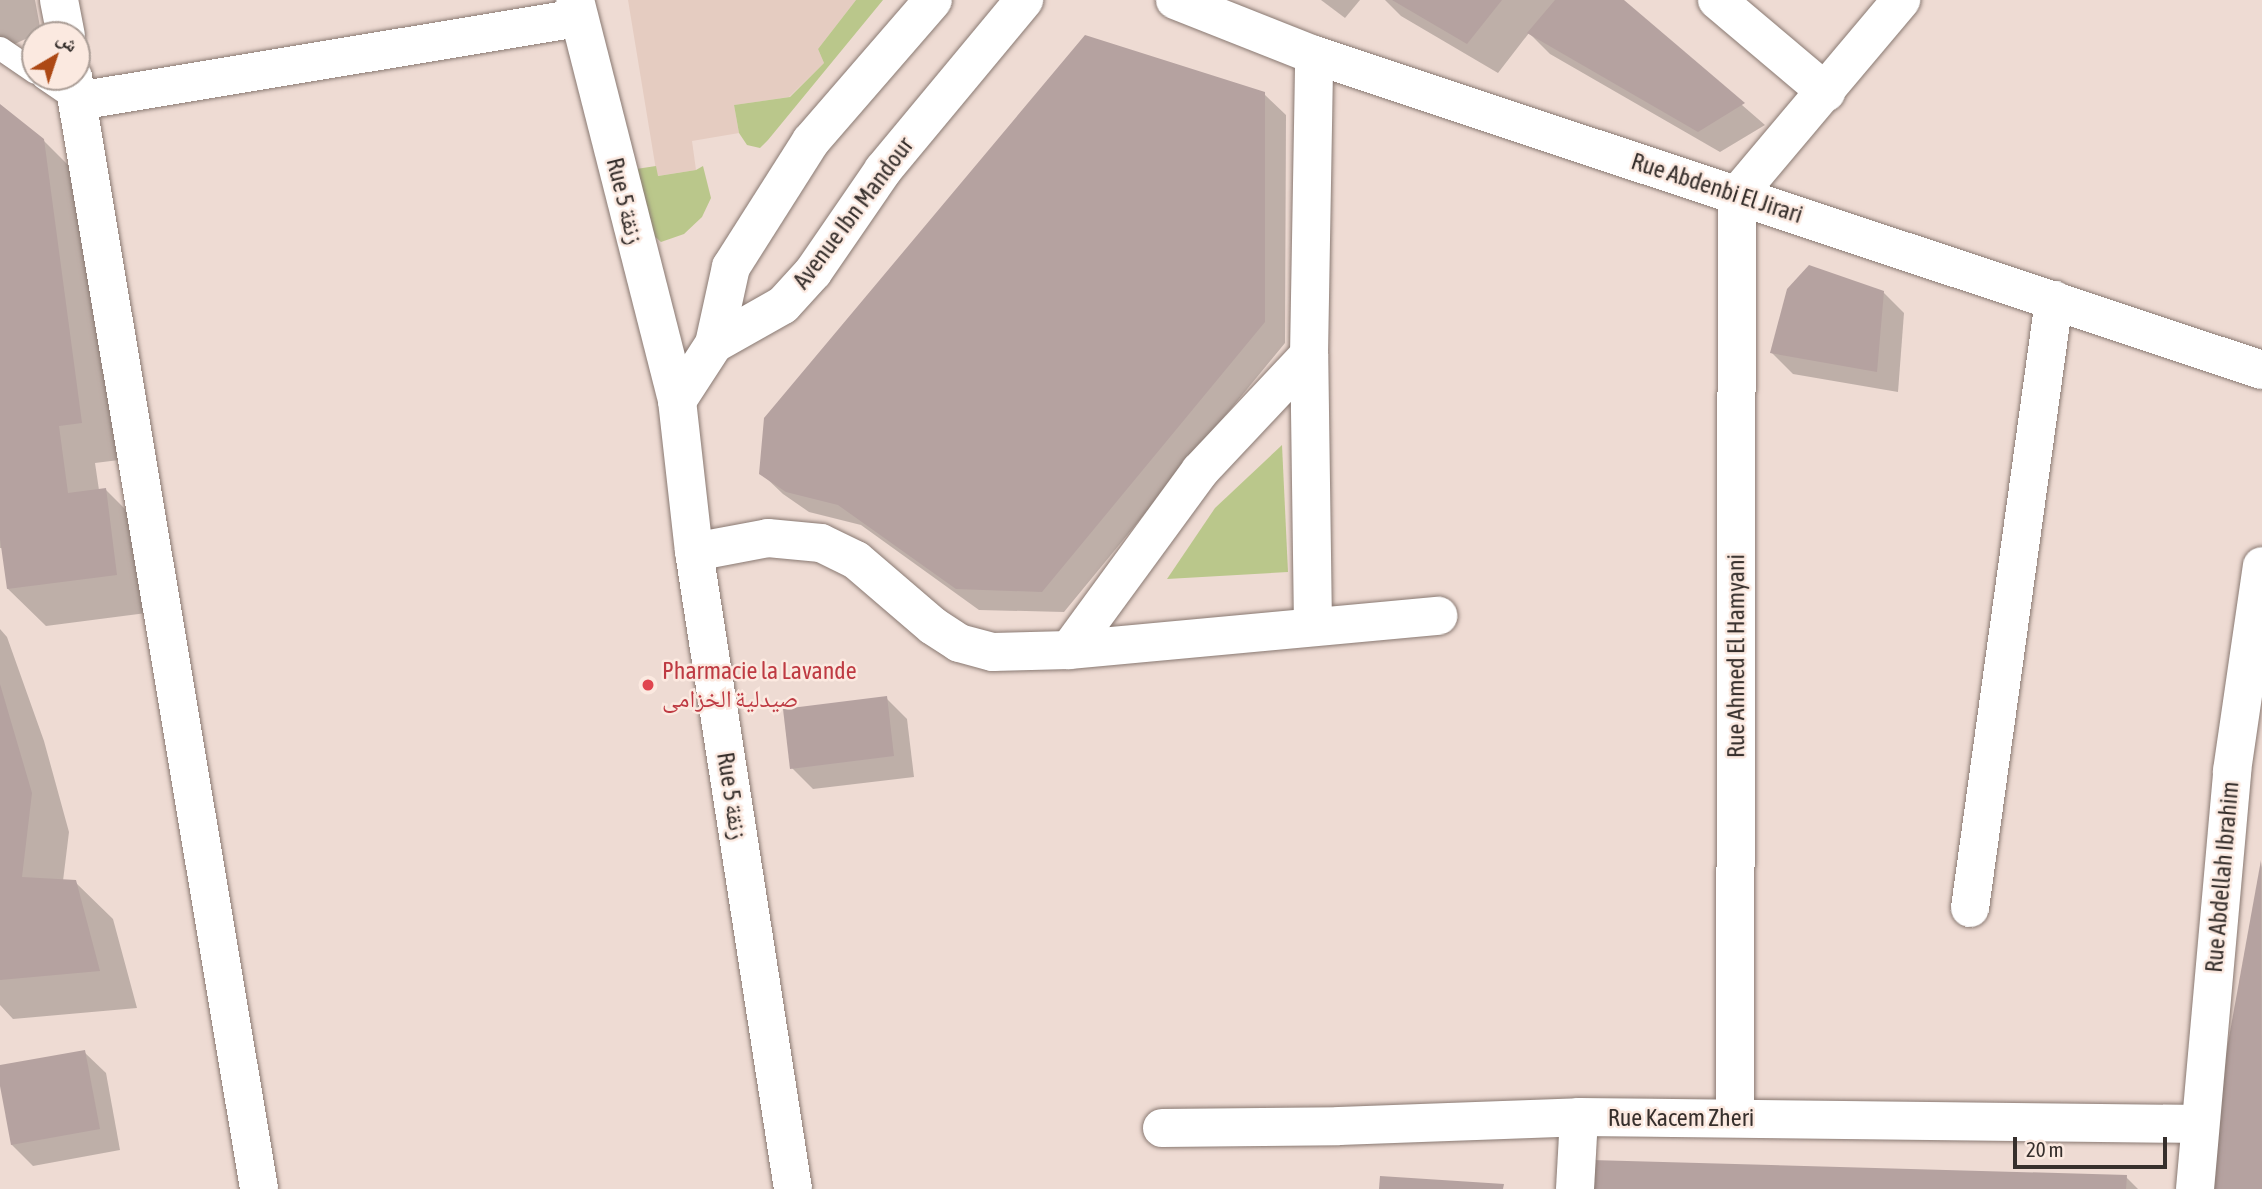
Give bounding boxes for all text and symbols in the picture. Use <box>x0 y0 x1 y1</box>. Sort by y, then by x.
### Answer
north arrow <box>21 21 91 91</box>
text: ش <box>53 26 83 56</box>
street label: Avenue Ibn Mandour <box>787 132 919 294</box>
street label: Rue Abdenbi El Jirari <box>1628 147 1806 229</box>
street label: Rue 5 زنقة <box>600 155 650 247</box>
street label: Rue Ahmed El Hamyani <box>1722 554 1750 758</box>
place label: Pharmacie la Lavande صيدلية الخزامى <box>662 657 857 713</box>
marker: Pharmacie la Lavande صيدلية الخزامى <box>640 677 656 693</box>
street label: Rue 5 زنقة <box>711 750 753 842</box>
street label: Rue Abdellah Ibrahim <box>2199 780 2245 974</box>
street label: Rue Kacem Zheri <box>1608 1104 1754 1132</box>
scale bar <box>2017 1122 2171 1166</box>
text: 20 m <box>2026 1137 2064 1161</box>

